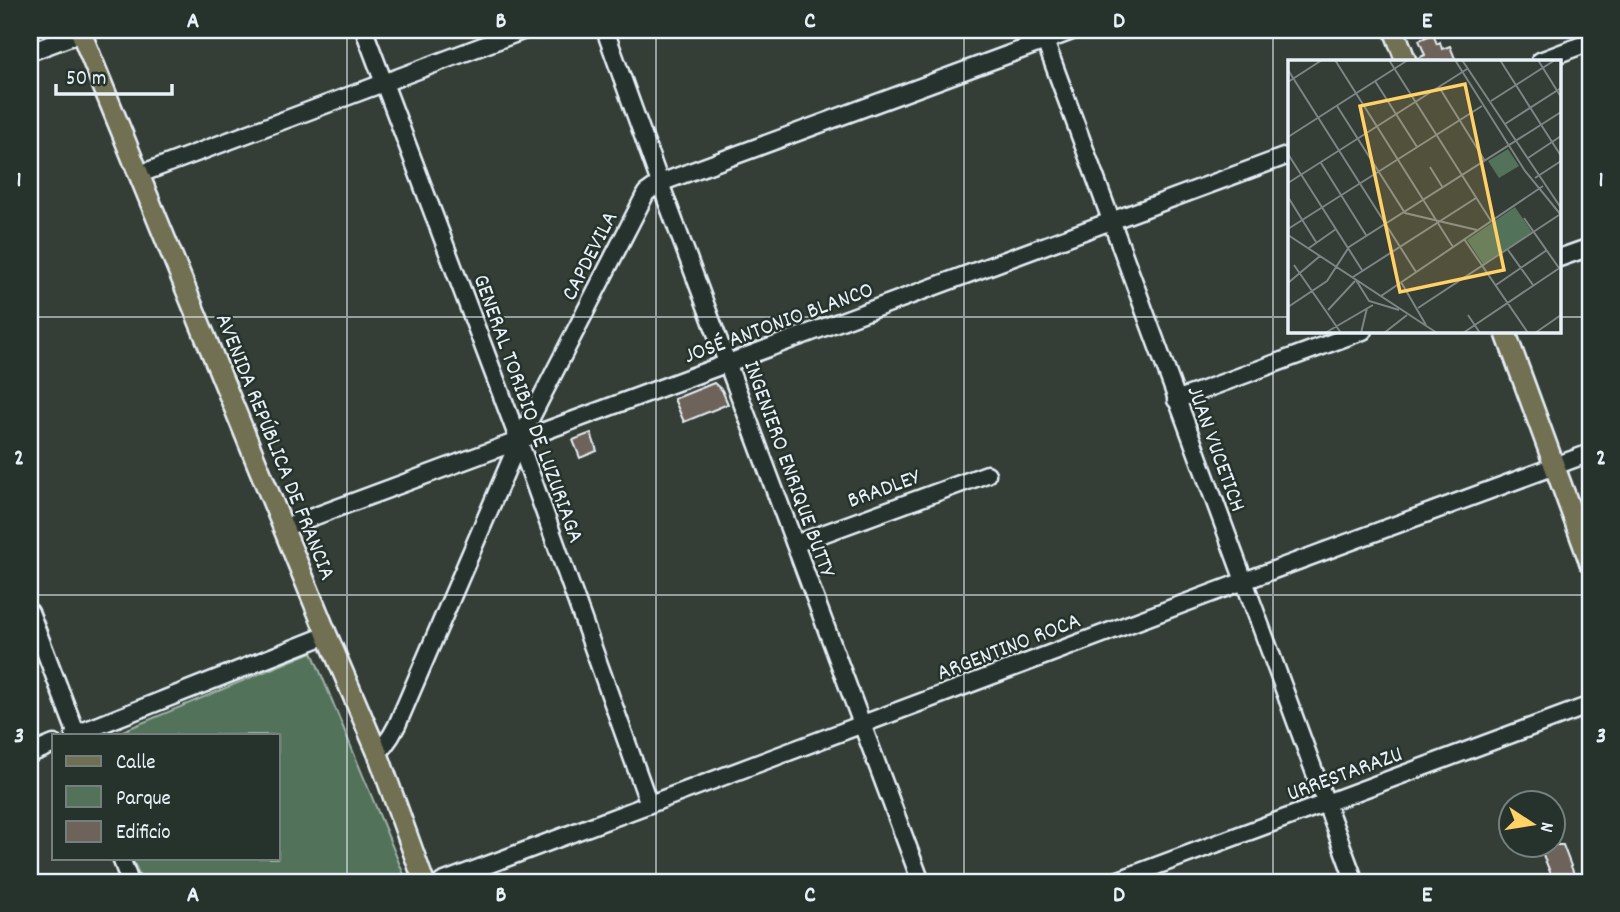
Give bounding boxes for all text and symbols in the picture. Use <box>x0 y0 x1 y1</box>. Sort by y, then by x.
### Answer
text: A <box>187 6 199 39</box>
text: B <box>496 6 507 39</box>
text: C <box>804 6 816 39</box>
text: D <box>1113 6 1125 39</box>
text: E <box>1422 6 1433 39</box>
scale bar <box>56 52 172 96</box>
inset map <box>1288 60 1560 332</box>
text: 50 m <box>66 65 106 95</box>
text: 1 <box>16 165 22 198</box>
text: 1 <box>1598 165 1604 198</box>
street label: CAPDEVILA <box>554 206 628 307</box>
street label: GENERAL TORIBIO DE LUZURIAGA <box>463 270 591 548</box>
street label: JOSÉ ANTONIO BLANCO <box>680 275 879 374</box>
street label: AVENIDA REPÚBLICA DE FRANCIA <box>205 309 343 586</box>
street label: INGENIERO ENRIQUE BUTTY <box>733 356 842 583</box>
street label: JUAN VUCETICH <box>1177 381 1253 517</box>
text: 2 <box>14 443 24 476</box>
text: 2 <box>1596 443 1606 476</box>
street label: BRADLEY <box>843 462 926 519</box>
street label: ARGENTINO ROCA <box>933 606 1086 691</box>
text: 3 <box>14 721 24 754</box>
text: 3 <box>1596 721 1606 754</box>
legend <box>52 734 280 860</box>
street label: URRESTARAZU <box>1283 739 1408 811</box>
text: Calle <box>116 749 155 779</box>
text: Parque <box>116 785 171 815</box>
north arrow <box>1498 790 1568 860</box>
text: Edificio <box>116 819 171 849</box>
text: N <box>1531 819 1559 834</box>
text: A <box>187 880 199 912</box>
text: B <box>496 880 507 912</box>
text: C <box>804 880 816 912</box>
text: D <box>1113 880 1125 912</box>
text: E <box>1422 880 1433 912</box>

